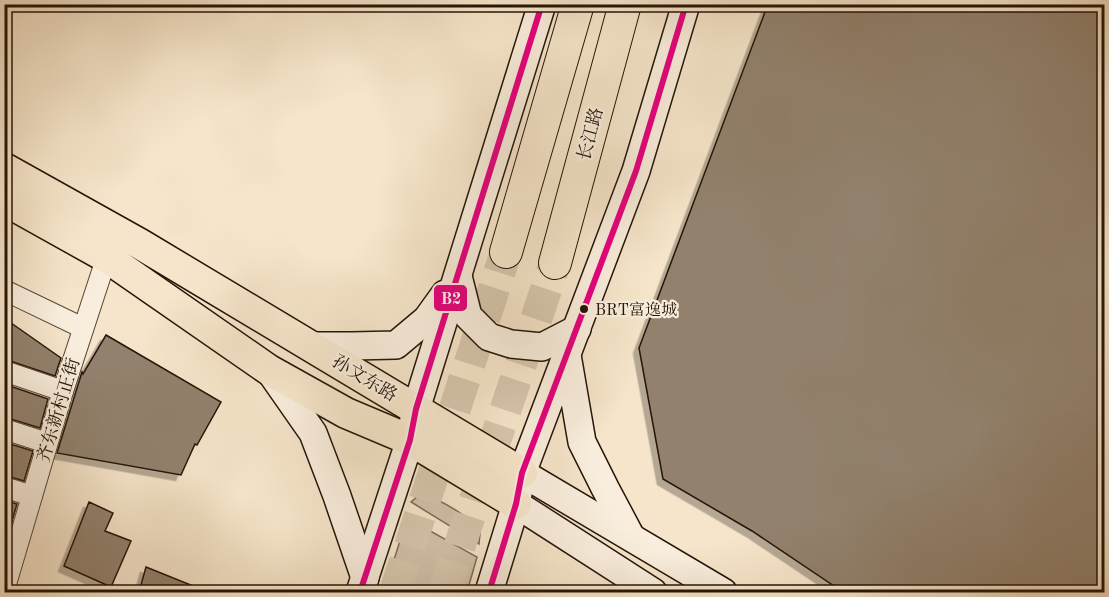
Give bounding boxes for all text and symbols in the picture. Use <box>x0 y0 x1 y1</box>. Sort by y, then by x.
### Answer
street label: 长江路 <box>573 105 607 163</box>
line badge: B2 <box>433 284 468 312</box>
text: B2 <box>441 292 461 308</box>
place label: BRT富逸城 <box>595 301 677 319</box>
marker: BRT富逸城 <box>578 303 590 315</box>
street label: 孙文东路 <box>329 351 401 405</box>
street label: 齐东新村正街 <box>33 355 83 465</box>

